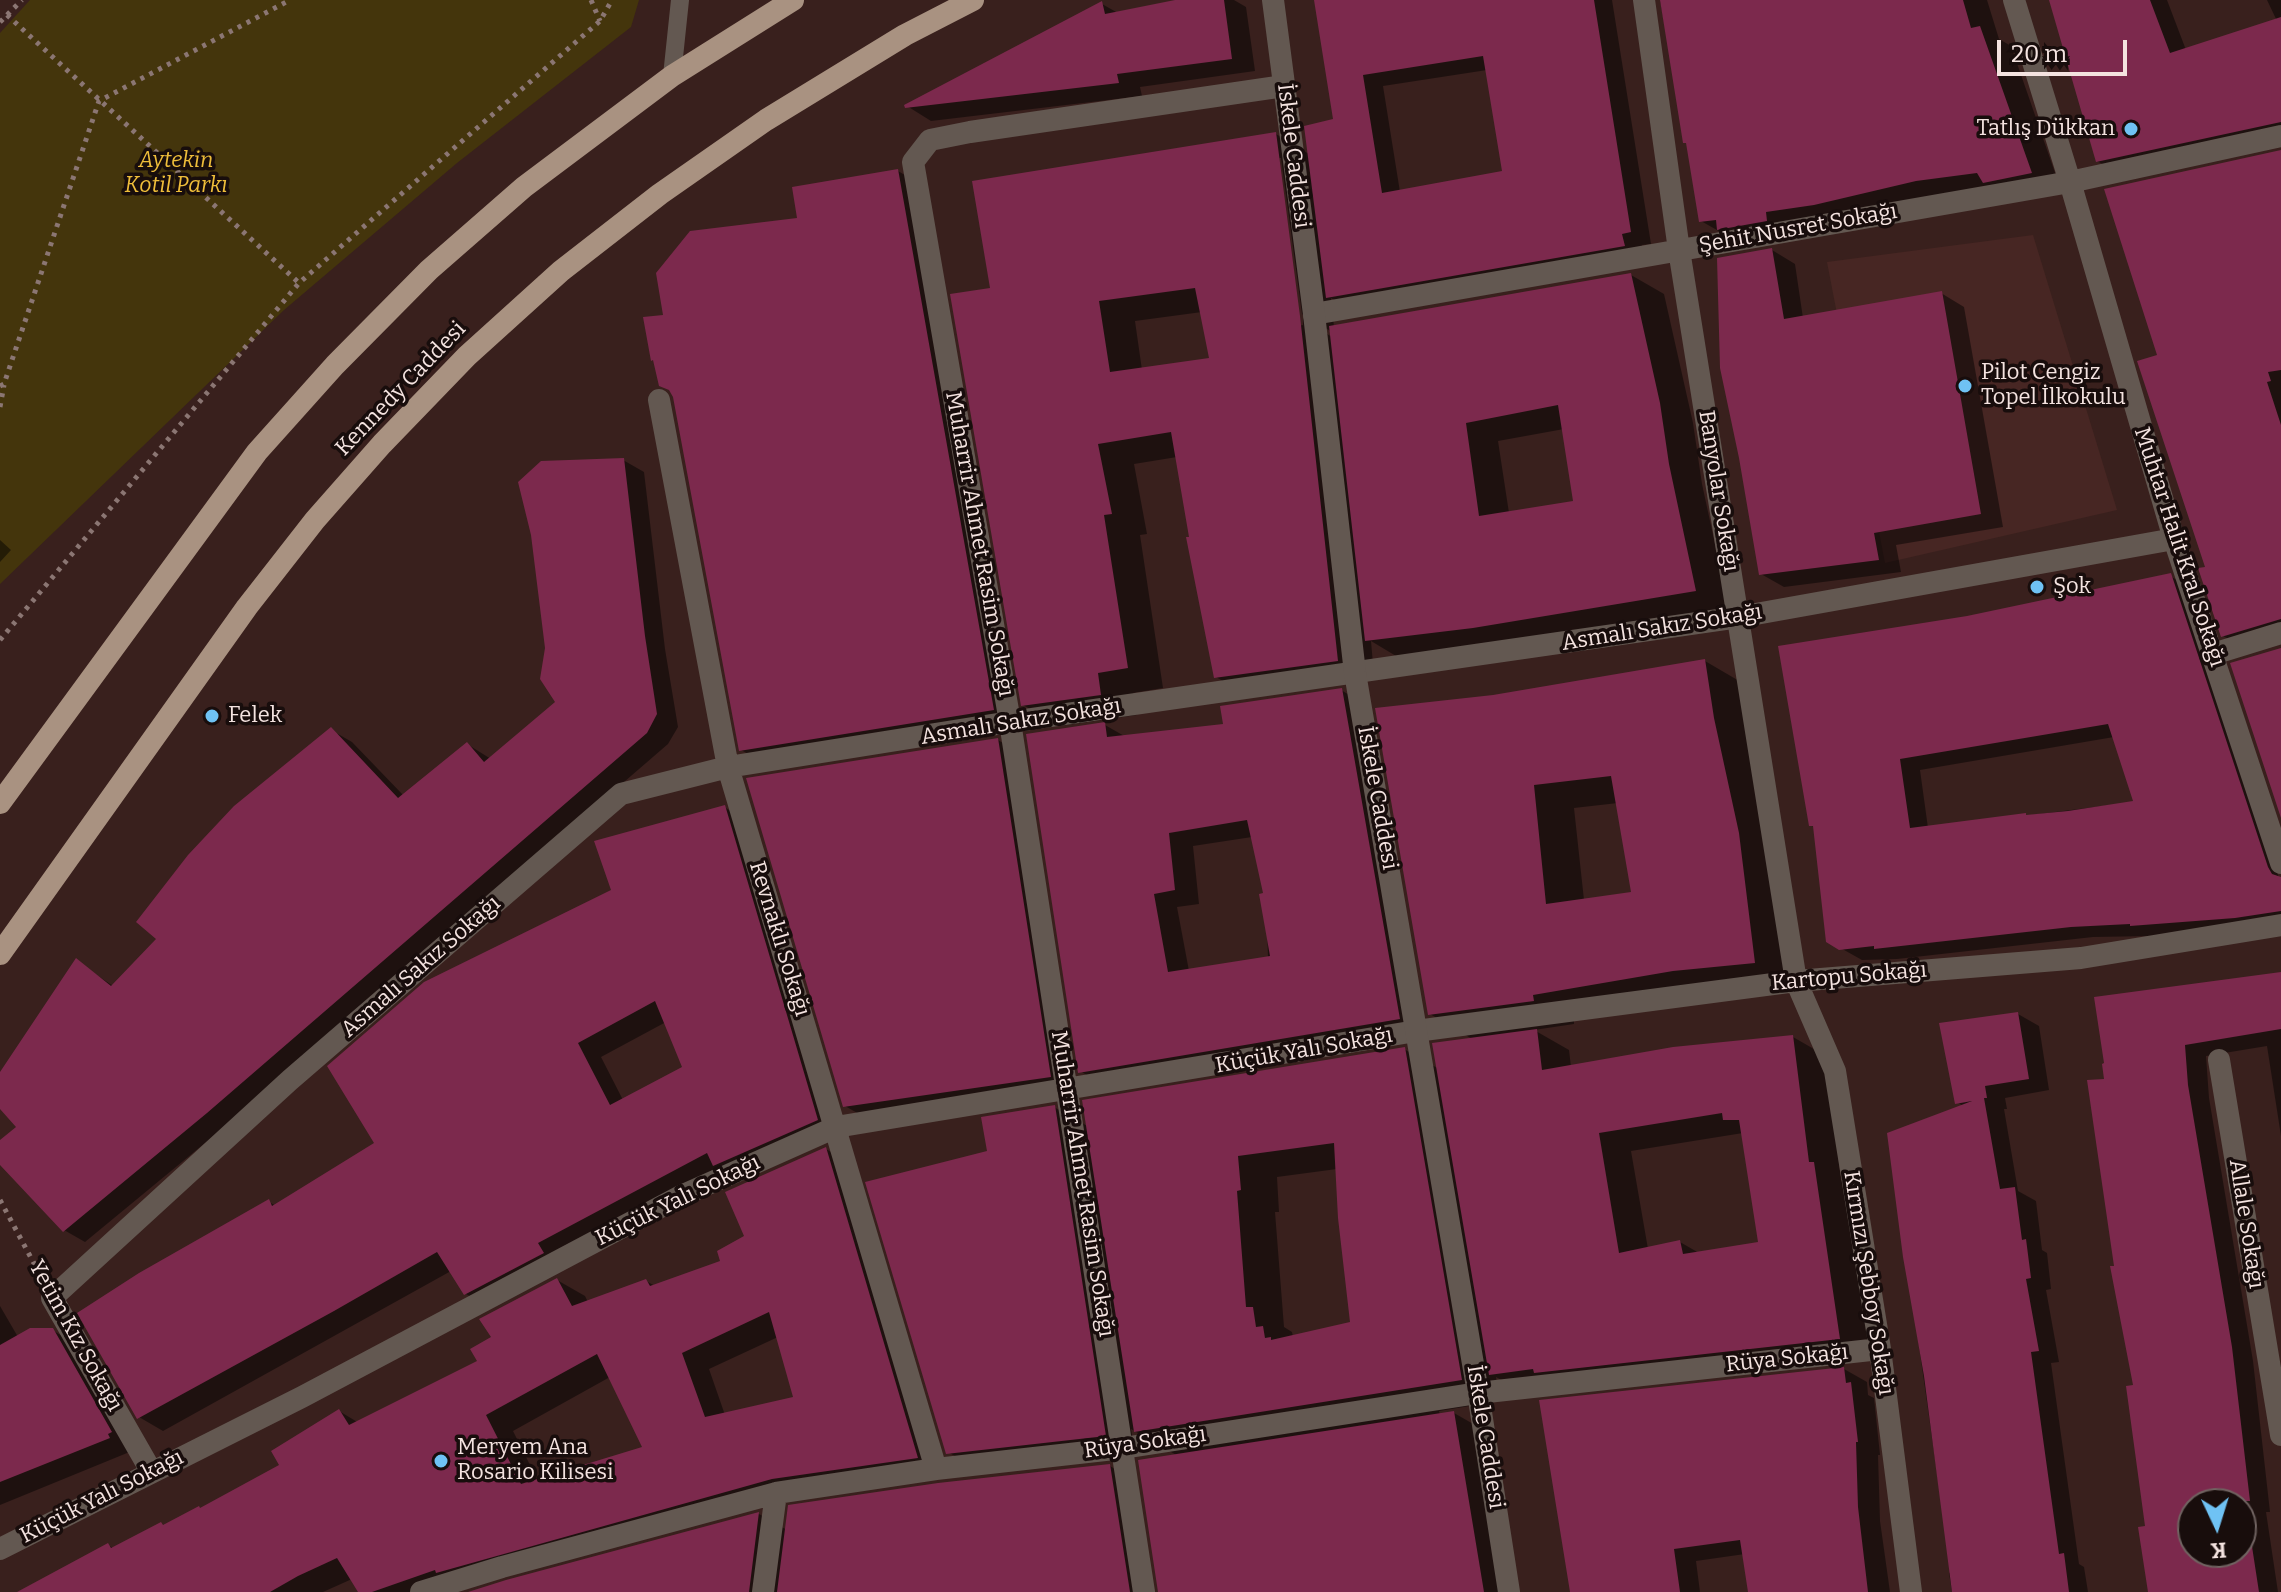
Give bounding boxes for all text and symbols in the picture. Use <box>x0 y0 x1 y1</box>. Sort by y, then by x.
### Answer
scale bar <box>2001 24 2131 74</box>
text: 20 m <box>2011 40 2067 68</box>
street label: İskele Caddesi <box>1271 82 1315 230</box>
place label: Tatlış Dükkan <box>1976 116 2115 142</box>
marker: Tatlış Dükkan <box>2122 120 2140 138</box>
park label: Aytekin Kotil Parkı <box>125 148 227 200</box>
street label: Şehit Nusret Sokağı <box>1697 199 1899 259</box>
street label: Kennedy Caddesi <box>330 316 472 462</box>
place label: Pilot Cengiz Topel İlkokulu <box>1981 360 2126 412</box>
marker: Pilot Cengiz Topel İlkokulu <box>1956 377 1974 395</box>
street label: Muharrir Ahmet Rasim Sokağı <box>939 389 1019 699</box>
street label: Banyolar Sokağı <box>1692 408 1744 574</box>
street label: Muhtar Halit Kral Sokağı <box>2128 424 2230 670</box>
place label: Şok <box>2053 574 2091 600</box>
marker: Şok <box>2028 578 2046 596</box>
street label: Asmalı Sakız Sokağı <box>1560 599 1764 657</box>
street label: Asmalı Sakız Sokağı <box>919 693 1123 751</box>
place label: Felek <box>228 703 282 729</box>
marker: Felek <box>203 707 221 725</box>
street label: İskele Caddesi <box>1351 724 1403 872</box>
street label: Revnaklı Sokağı <box>743 858 815 1020</box>
street label: Asmalı Sakız Sokağı <box>336 891 506 1043</box>
street label: Kartopu Sokağı <box>1770 957 1928 997</box>
street label: Küçük Yalı Sokağı <box>1213 1022 1395 1080</box>
street label: Muharrir Ahmet Rasim Sokağı <box>1045 1029 1119 1339</box>
street label: Küçük Yalı Sokağı <box>592 1150 764 1252</box>
street label: Allale Sokağı <box>2223 1157 2269 1291</box>
street label: Kırmızı Şebboy Sokağı <box>1837 1169 1899 1397</box>
street label: Yetim Kız Sokağı <box>23 1256 127 1416</box>
street label: Rüya Sokağı <box>1724 1339 1850 1379</box>
street label: İskele Caddesi <box>1461 1363 1509 1511</box>
street label: Rüya Sokağı <box>1082 1421 1208 1465</box>
place label: Meryem Ana Rosario Kilisesi <box>457 1435 614 1486</box>
street label: Küçük Yalı Sokağı <box>16 1445 188 1549</box>
marker: Meryem Ana Rosario Kilisesi <box>432 1452 450 1470</box>
north arrow <box>2177 1488 2257 1568</box>
text: K <box>2210 1536 2227 1564</box>

